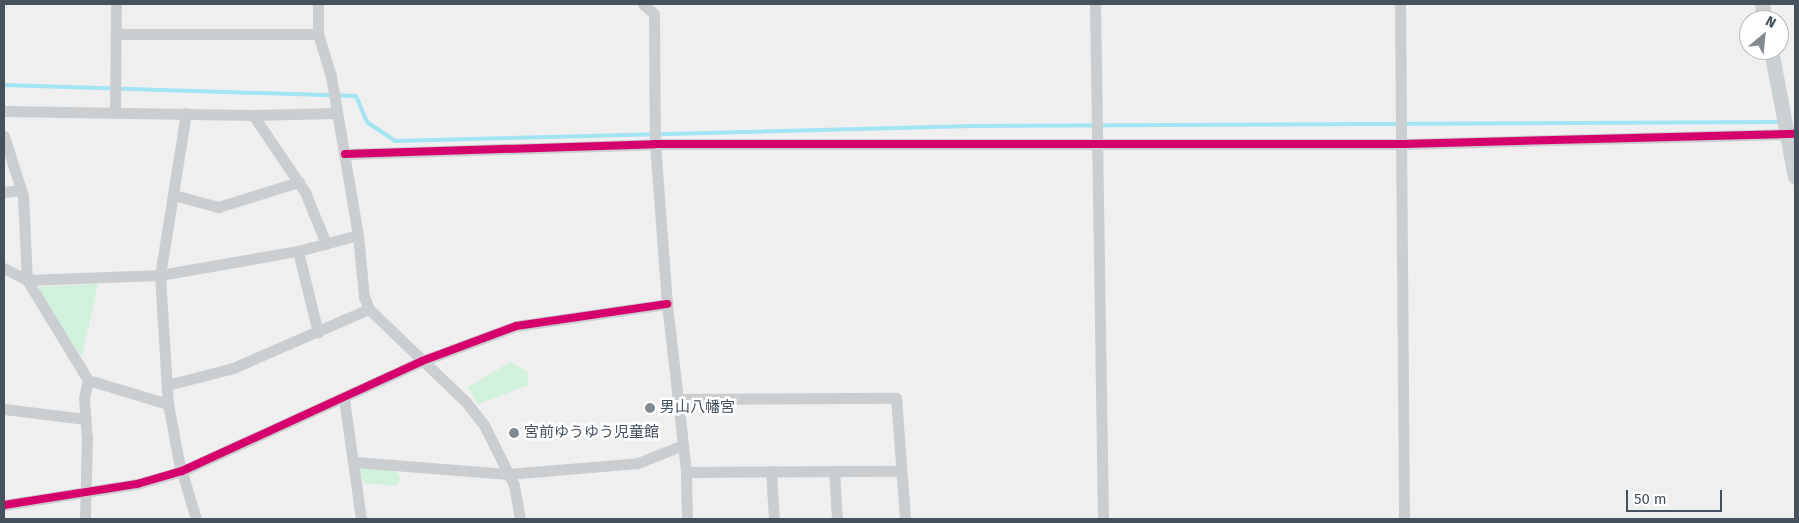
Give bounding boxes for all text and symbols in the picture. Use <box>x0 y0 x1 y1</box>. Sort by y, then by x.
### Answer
north arrow <box>1739 10 1789 60</box>
text: N <box>1763 13 1779 32</box>
place label: 男山八幡宮 <box>660 399 735 417</box>
marker: 男山八幡宮 <box>644 402 656 414</box>
place label: 宮前ゆうゆう児童館 <box>524 424 659 442</box>
marker: 宮前ゆうゆう児童館 <box>508 427 520 439</box>
scale bar <box>1629 480 1725 512</box>
text: 50 m <box>1634 490 1667 508</box>

